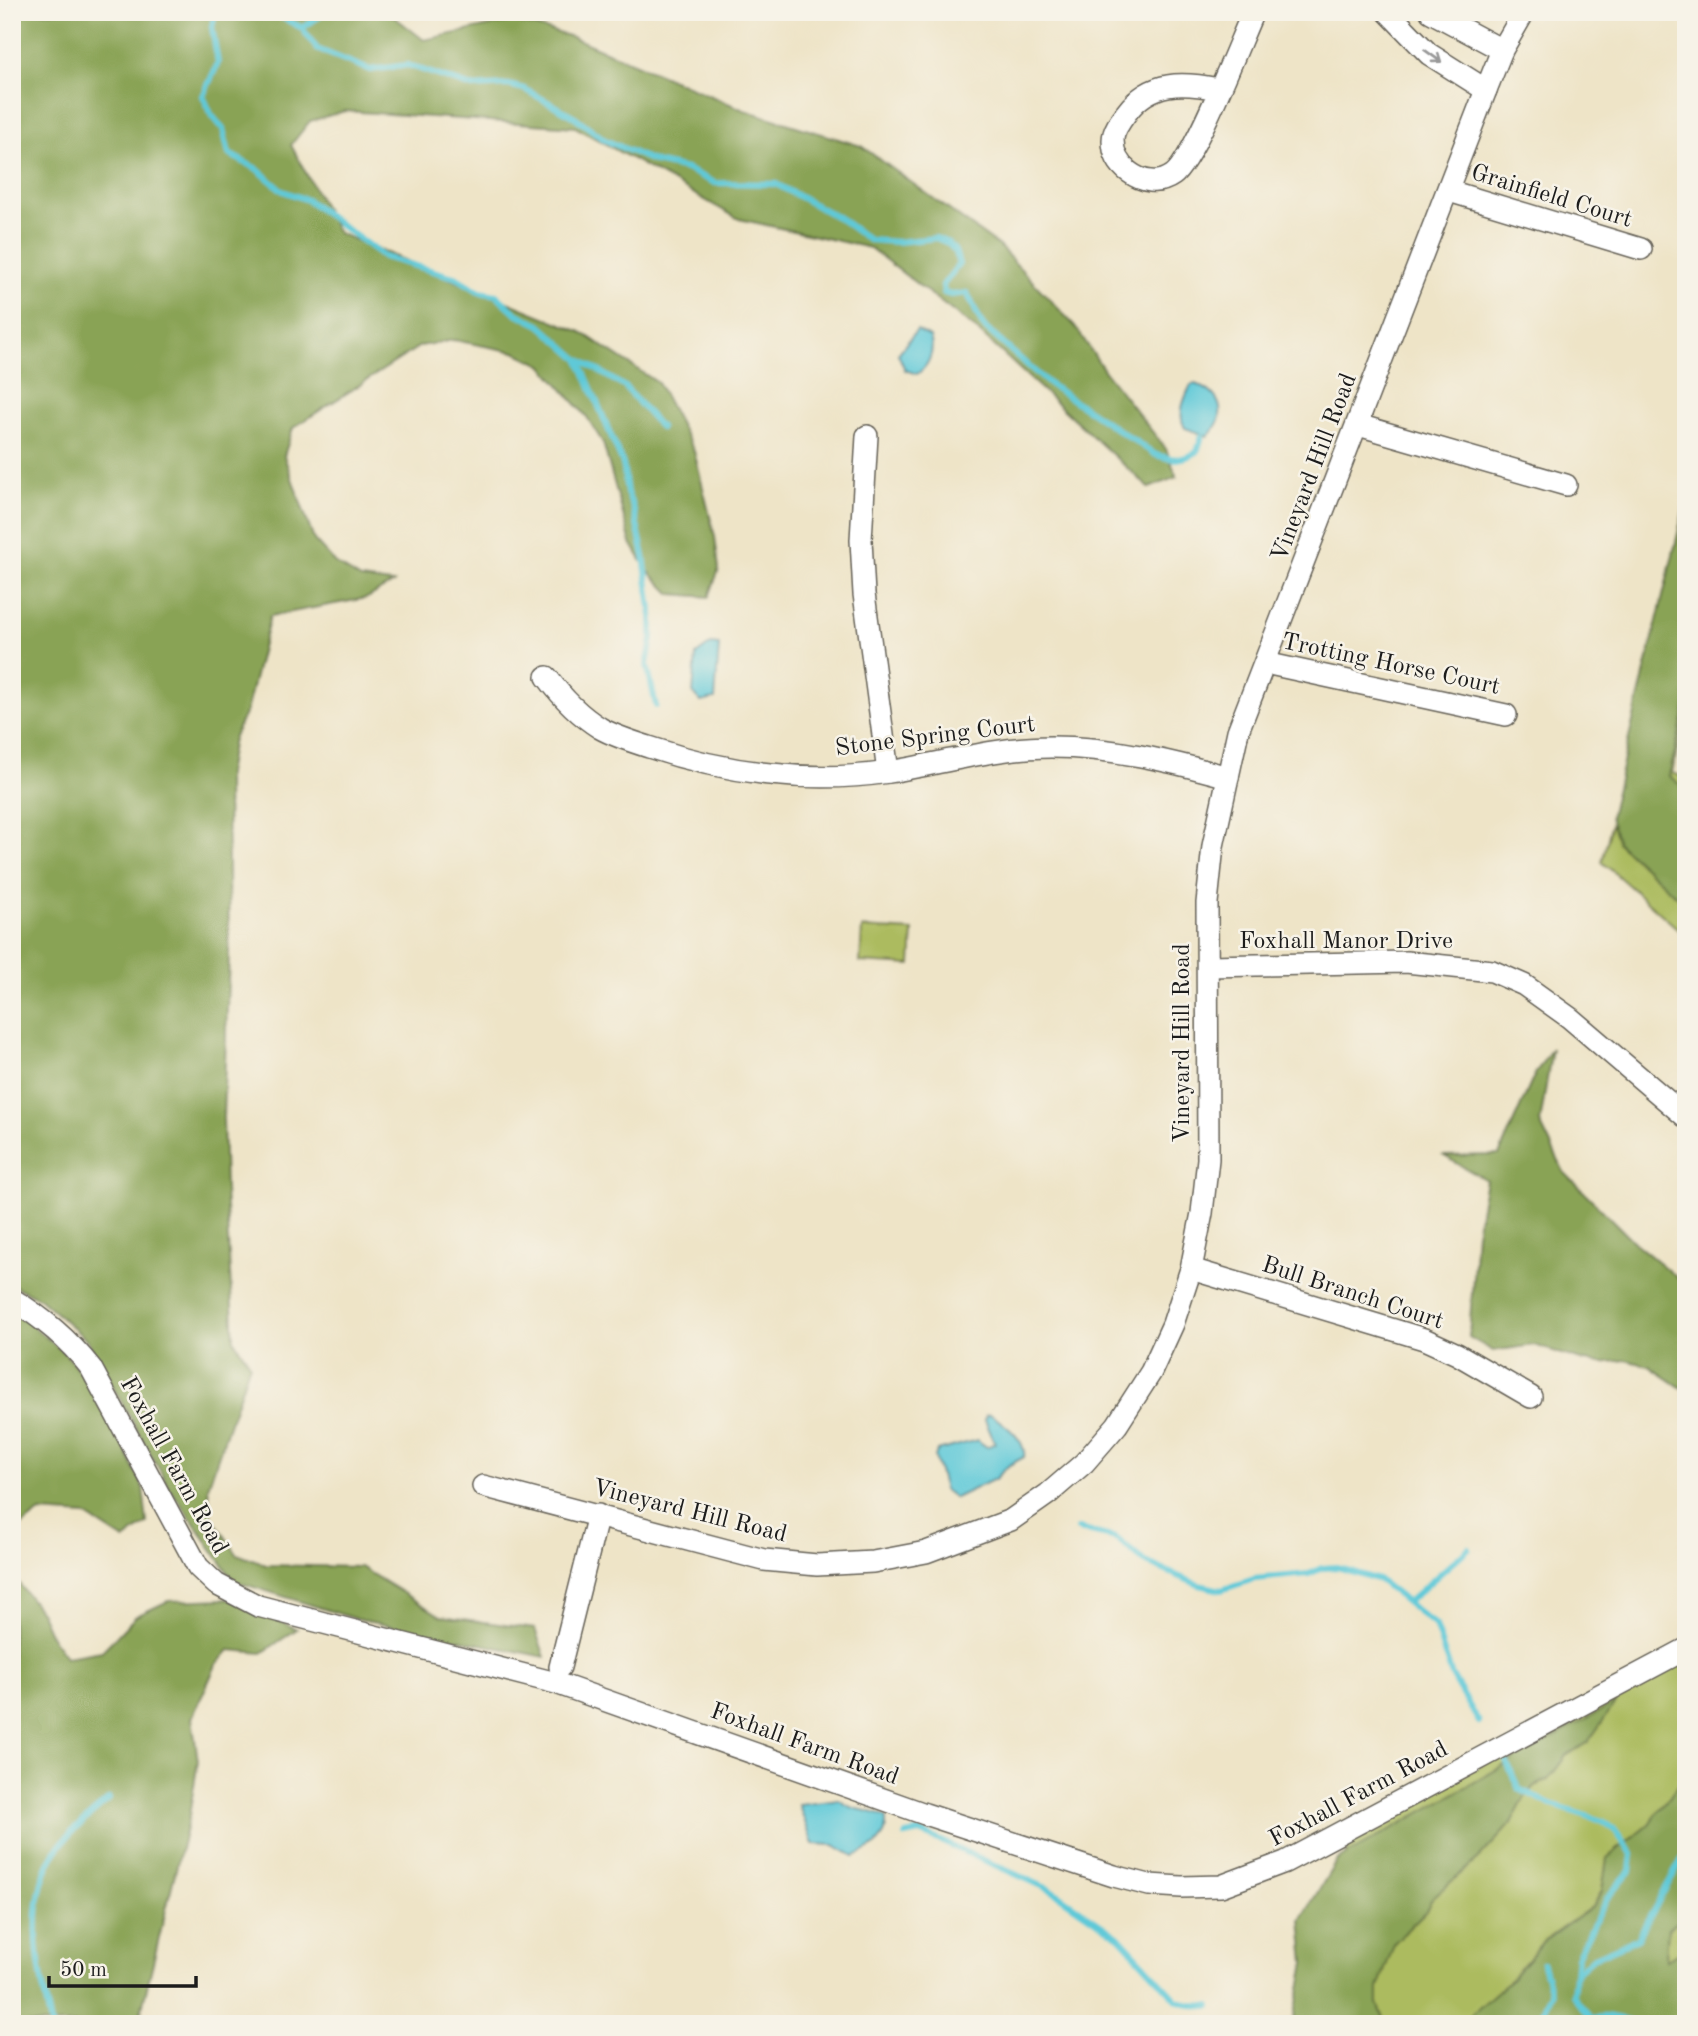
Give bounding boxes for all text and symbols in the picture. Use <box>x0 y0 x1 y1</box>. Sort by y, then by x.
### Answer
one-way arrow <box>1423 48 1442 63</box>
street label: Grainfield Court <box>1468 161 1635 233</box>
street label: Vineyard Hill Road <box>1268 370 1362 565</box>
street label: Trotting Horse Court <box>1279 630 1502 700</box>
street label: Stone Spring Court <box>834 713 1037 761</box>
street label: Foxhall Manor Drive <box>1239 930 1453 954</box>
street label: Vineyard Hill Road <box>1171 943 1195 1143</box>
street label: Bull Branch Court <box>1259 1253 1446 1335</box>
street label: Foxhall Farm Road <box>115 1373 232 1559</box>
street label: Vineyard Hill Road <box>590 1476 789 1548</box>
street label: Foxhall Farm Road <box>707 1700 902 1790</box>
street label: Foxhall Farm Road <box>1266 1738 1452 1852</box>
scale bar <box>49 1945 196 1989</box>
text: 50 m <box>60 1960 107 1981</box>

